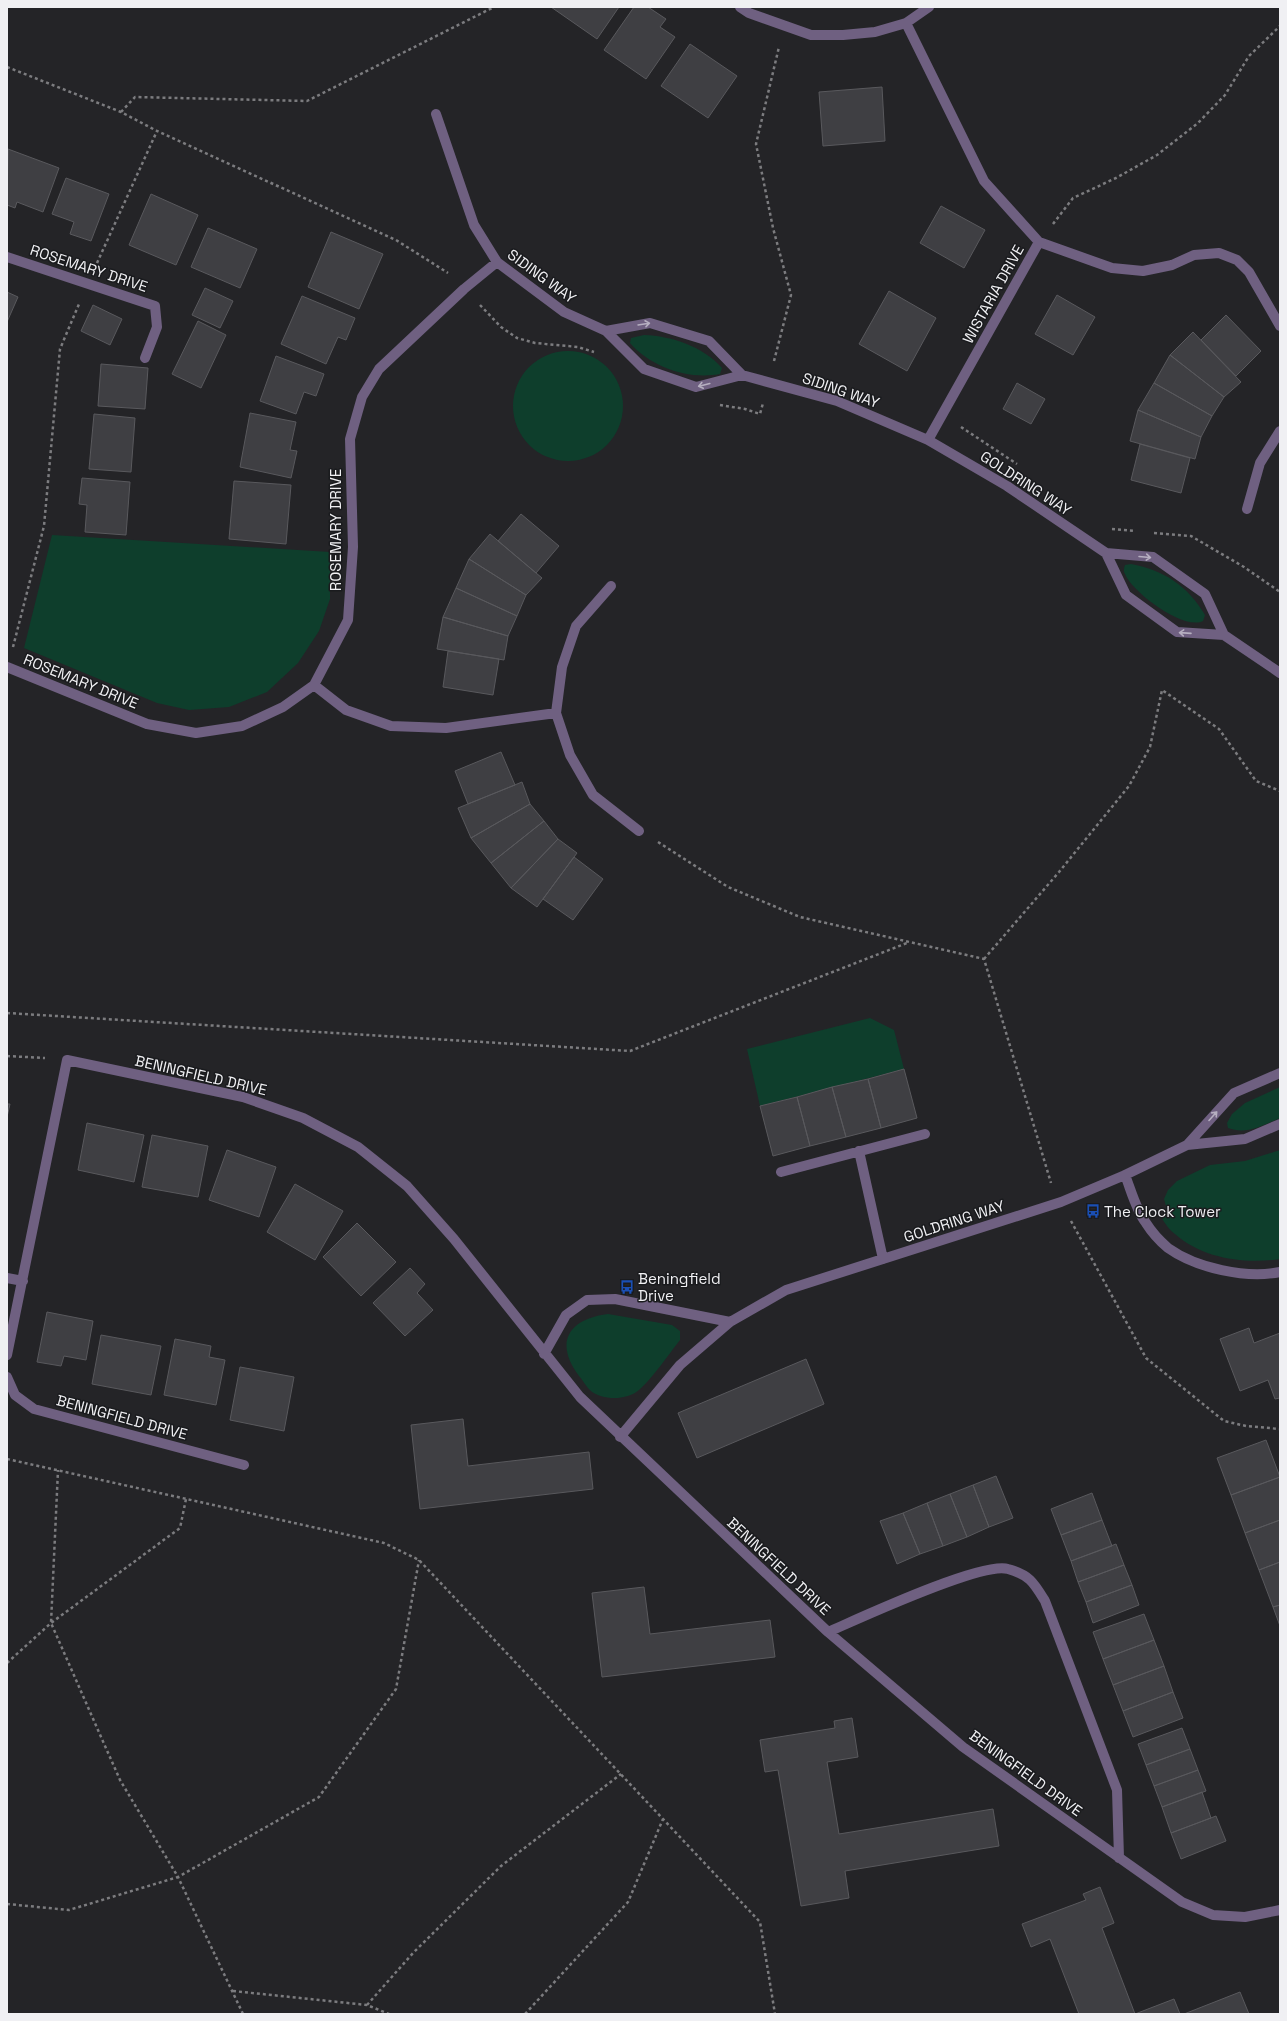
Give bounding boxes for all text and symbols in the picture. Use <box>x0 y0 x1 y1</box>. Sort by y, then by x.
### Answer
street label: ROSEMARY DRIVE <box>28 240 150 296</box>
street label: WISTARIA DRIVE <box>958 241 1028 347</box>
street label: SIDING WAY <box>504 245 580 307</box>
one-way arrow <box>637 320 650 328</box>
street label: SIDING WAY <box>800 368 882 412</box>
one-way arrow <box>698 381 711 389</box>
street label: GOLDRING WAY <box>977 446 1075 520</box>
street label: ROSEMARY DRIVE <box>326 469 345 591</box>
one-way arrow <box>1138 553 1151 560</box>
one-way arrow <box>1179 629 1192 636</box>
street label: ROSEMARY DRIVE <box>21 649 141 713</box>
street label: BENINGFIELD DRIVE <box>133 1051 269 1099</box>
one-way arrow <box>1208 1111 1218 1121</box>
street label: GOLDRING WAY <box>901 1196 1007 1246</box>
place label: The Clock Tower <box>1104 1202 1221 1221</box>
bus stop icon: The Clock Tower <box>1085 1203 1101 1219</box>
place label: Beningfield Drive <box>638 1269 721 1305</box>
bus stop icon: Beningfield Drive <box>619 1279 635 1295</box>
street label: BENINGFIELD DRIVE <box>54 1390 190 1444</box>
street label: BENINGFIELD DRIVE <box>723 1513 835 1619</box>
street label: BENINGFIELD DRIVE <box>966 1726 1086 1820</box>

